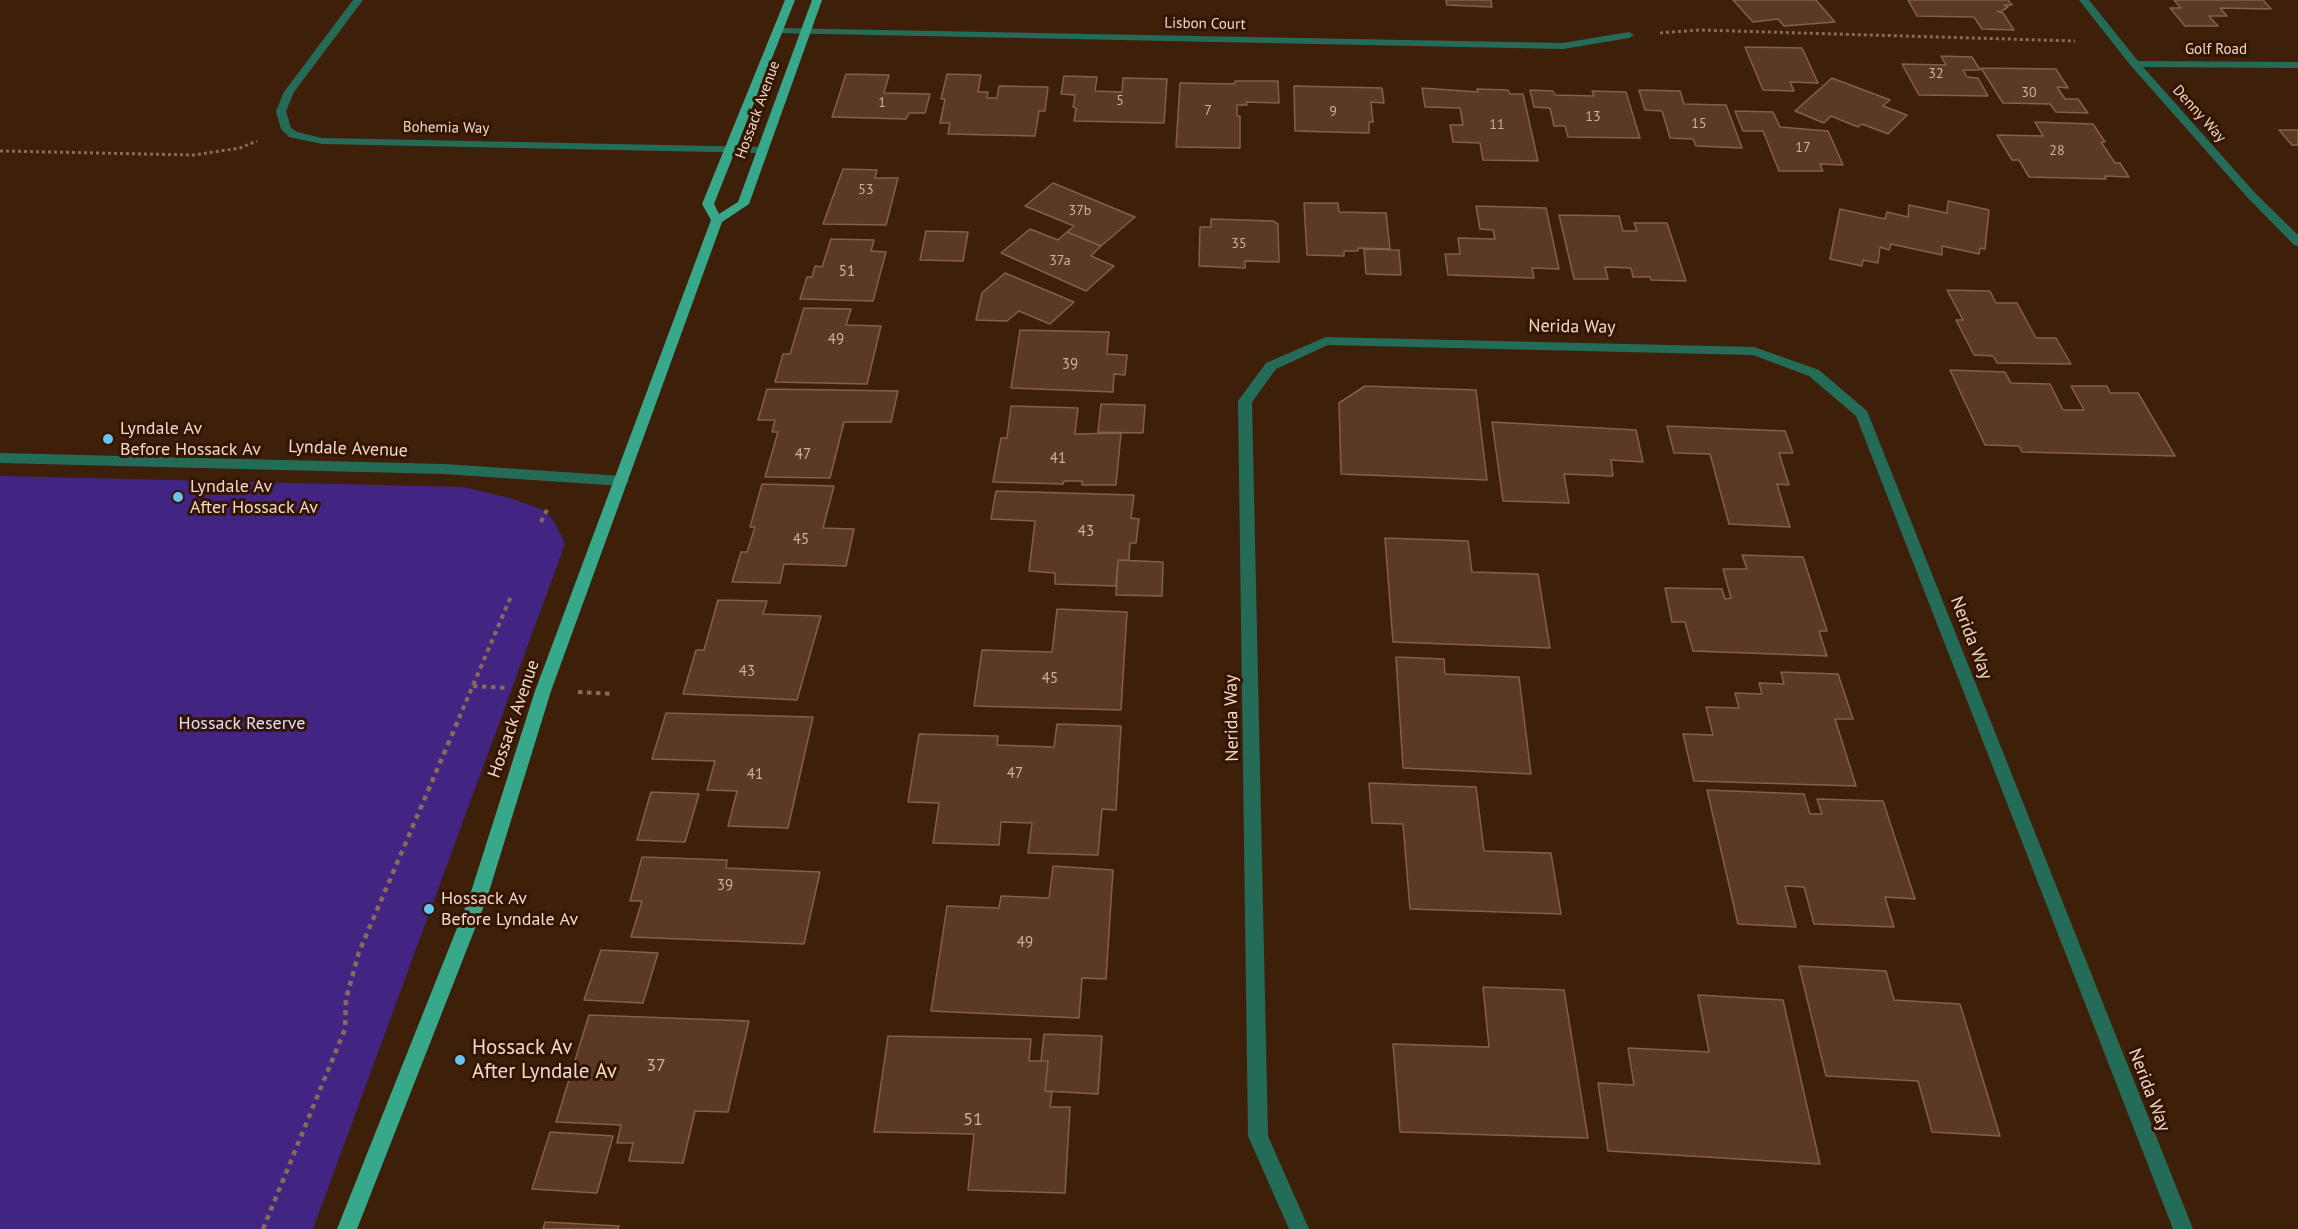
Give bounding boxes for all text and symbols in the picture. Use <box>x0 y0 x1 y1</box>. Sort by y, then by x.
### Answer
street label: Lisbon Court <box>1164 14 1246 34</box>
street label: Golf Road <box>2185 41 2247 59</box>
street label: Hossack Avenue <box>732 59 784 161</box>
house number: 32 <box>1928 66 1944 82</box>
street label: Denny Way <box>2169 82 2229 146</box>
house number: 30 <box>2021 85 2037 101</box>
house number: 5 <box>1116 93 1124 109</box>
house number: 1 <box>878 95 886 111</box>
house number: 7 <box>1204 103 1212 119</box>
house number: 9 <box>1329 104 1337 120</box>
house number: 13 <box>1585 109 1601 125</box>
house number: 15 <box>1691 116 1707 132</box>
house number: 11 <box>1489 117 1505 133</box>
street label: Bohemia Way <box>403 118 489 138</box>
house number: 17 <box>1795 140 1811 156</box>
house number: 28 <box>2049 143 2065 159</box>
house number: 53 <box>858 182 874 198</box>
house number: 37b <box>1069 203 1091 219</box>
house number: 35 <box>1231 236 1247 252</box>
house number: 37a <box>1049 253 1071 269</box>
house number: 51 <box>839 263 855 281</box>
street label: Nerida Way <box>1528 315 1616 339</box>
house number: 49 <box>828 331 844 349</box>
house number: 39 <box>1062 356 1078 374</box>
place label: Lyndale Av Before Hossack Av <box>120 418 261 460</box>
marker: Lyndale Av Before Hossack Av <box>101 432 115 446</box>
street label: Lyndale Avenue <box>288 436 408 462</box>
house number: 47 <box>795 446 811 464</box>
house number: 41 <box>1050 450 1066 468</box>
place label: Lyndale Av After Hossack Av <box>190 476 318 518</box>
marker: Lyndale Av After Hossack Av <box>171 490 185 504</box>
house number: 43 <box>1078 523 1094 541</box>
house number: 45 <box>793 531 809 549</box>
street label: Nerida Way <box>1945 593 1997 683</box>
street label: Hossack Avenue <box>484 657 544 781</box>
house number: 43 <box>739 663 755 681</box>
house number: 45 <box>1042 670 1058 688</box>
street label: Nerida Way <box>1220 674 1244 762</box>
park label: Hossack Reserve <box>179 713 305 735</box>
house number: 47 <box>1007 765 1023 783</box>
house number: 41 <box>747 766 763 784</box>
house number: 39 <box>717 877 733 895</box>
place label: Hossack Av Before Lyndale Av <box>441 888 578 930</box>
marker: Hossack Av Before Lyndale Av <box>422 902 436 916</box>
house number: 49 <box>1017 934 1033 952</box>
place label: Hossack Av After Lyndale Av <box>472 1035 617 1085</box>
street label: Nerida Way <box>2123 1045 2175 1135</box>
marker: Hossack Av After Lyndale Av <box>453 1053 467 1067</box>
house number: 37 <box>646 1055 666 1077</box>
house number: 51 <box>963 1109 983 1131</box>

